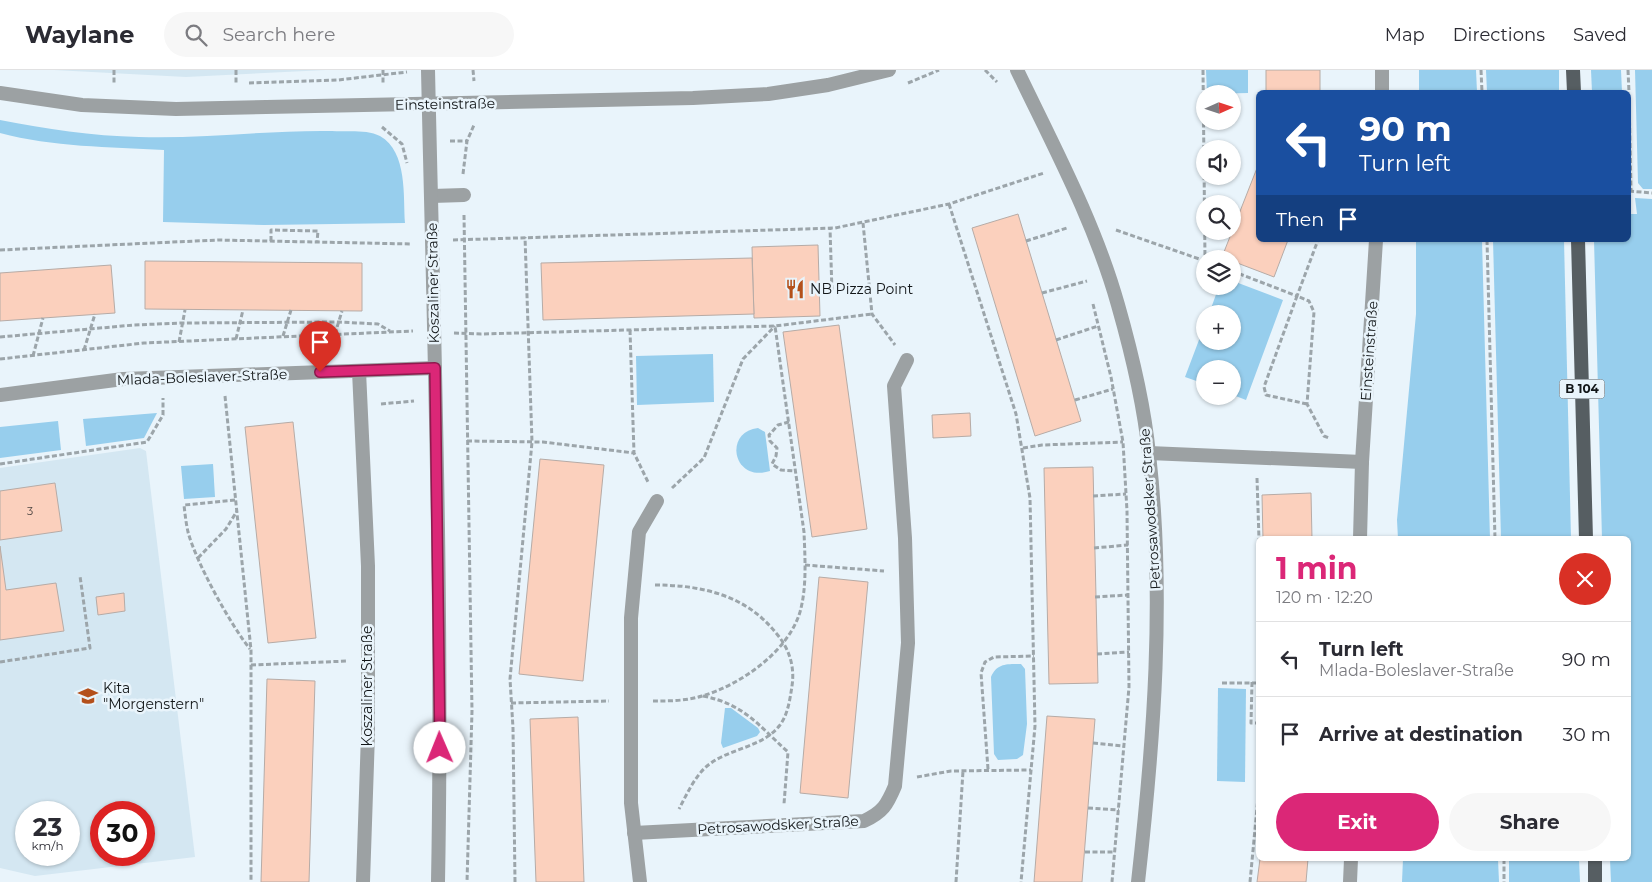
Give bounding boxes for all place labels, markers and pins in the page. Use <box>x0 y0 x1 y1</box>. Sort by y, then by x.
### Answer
restaurant icon: NB Pizza Point <box>784 278 806 300</box>
place label: NB Pizza Point <box>810 280 914 298</box>
pin <box>299 321 341 372</box>
place label: Kita "Morgenstern" <box>103 679 204 713</box>
school or university icon: Kita "Morgenstern" <box>77 685 99 707</box>

